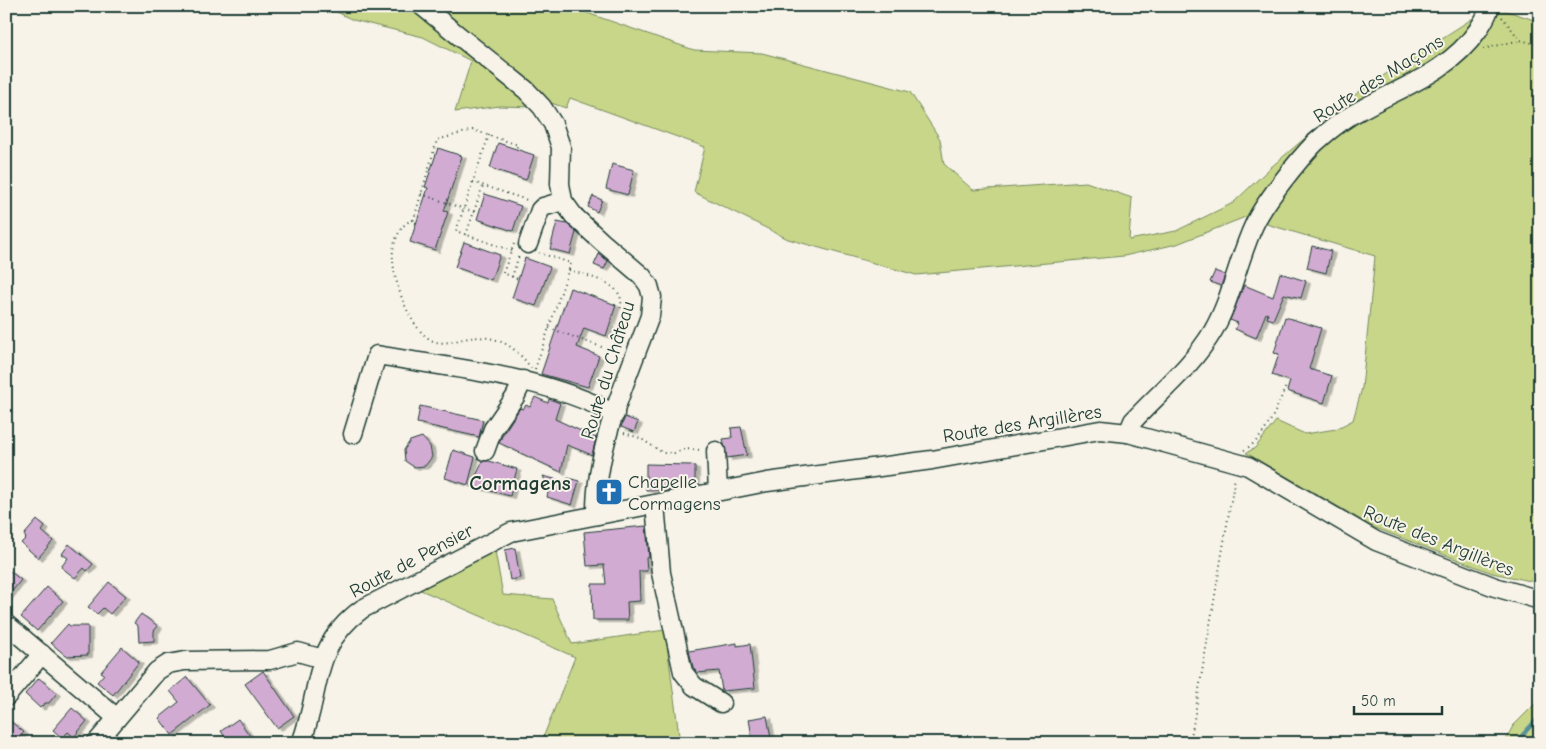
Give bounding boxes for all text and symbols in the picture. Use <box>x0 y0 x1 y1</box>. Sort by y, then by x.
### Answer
street label: Route des Maçons <box>1310 30 1448 128</box>
street label: Route du Château <box>576 299 639 442</box>
street label: Route des Argillères <box>941 401 1103 447</box>
district label: Cormagens <box>469 471 571 495</box>
place label: Chapelle Cormagens <box>628 471 721 515</box>
church icon: Chapelle Cormagens <box>594 477 624 507</box>
street label: Route des Argillères <box>1360 501 1517 581</box>
street label: Route de Pensier <box>346 519 477 603</box>
scale bar <box>1354 684 1441 716</box>
text: 50 m <box>1361 692 1396 710</box>

